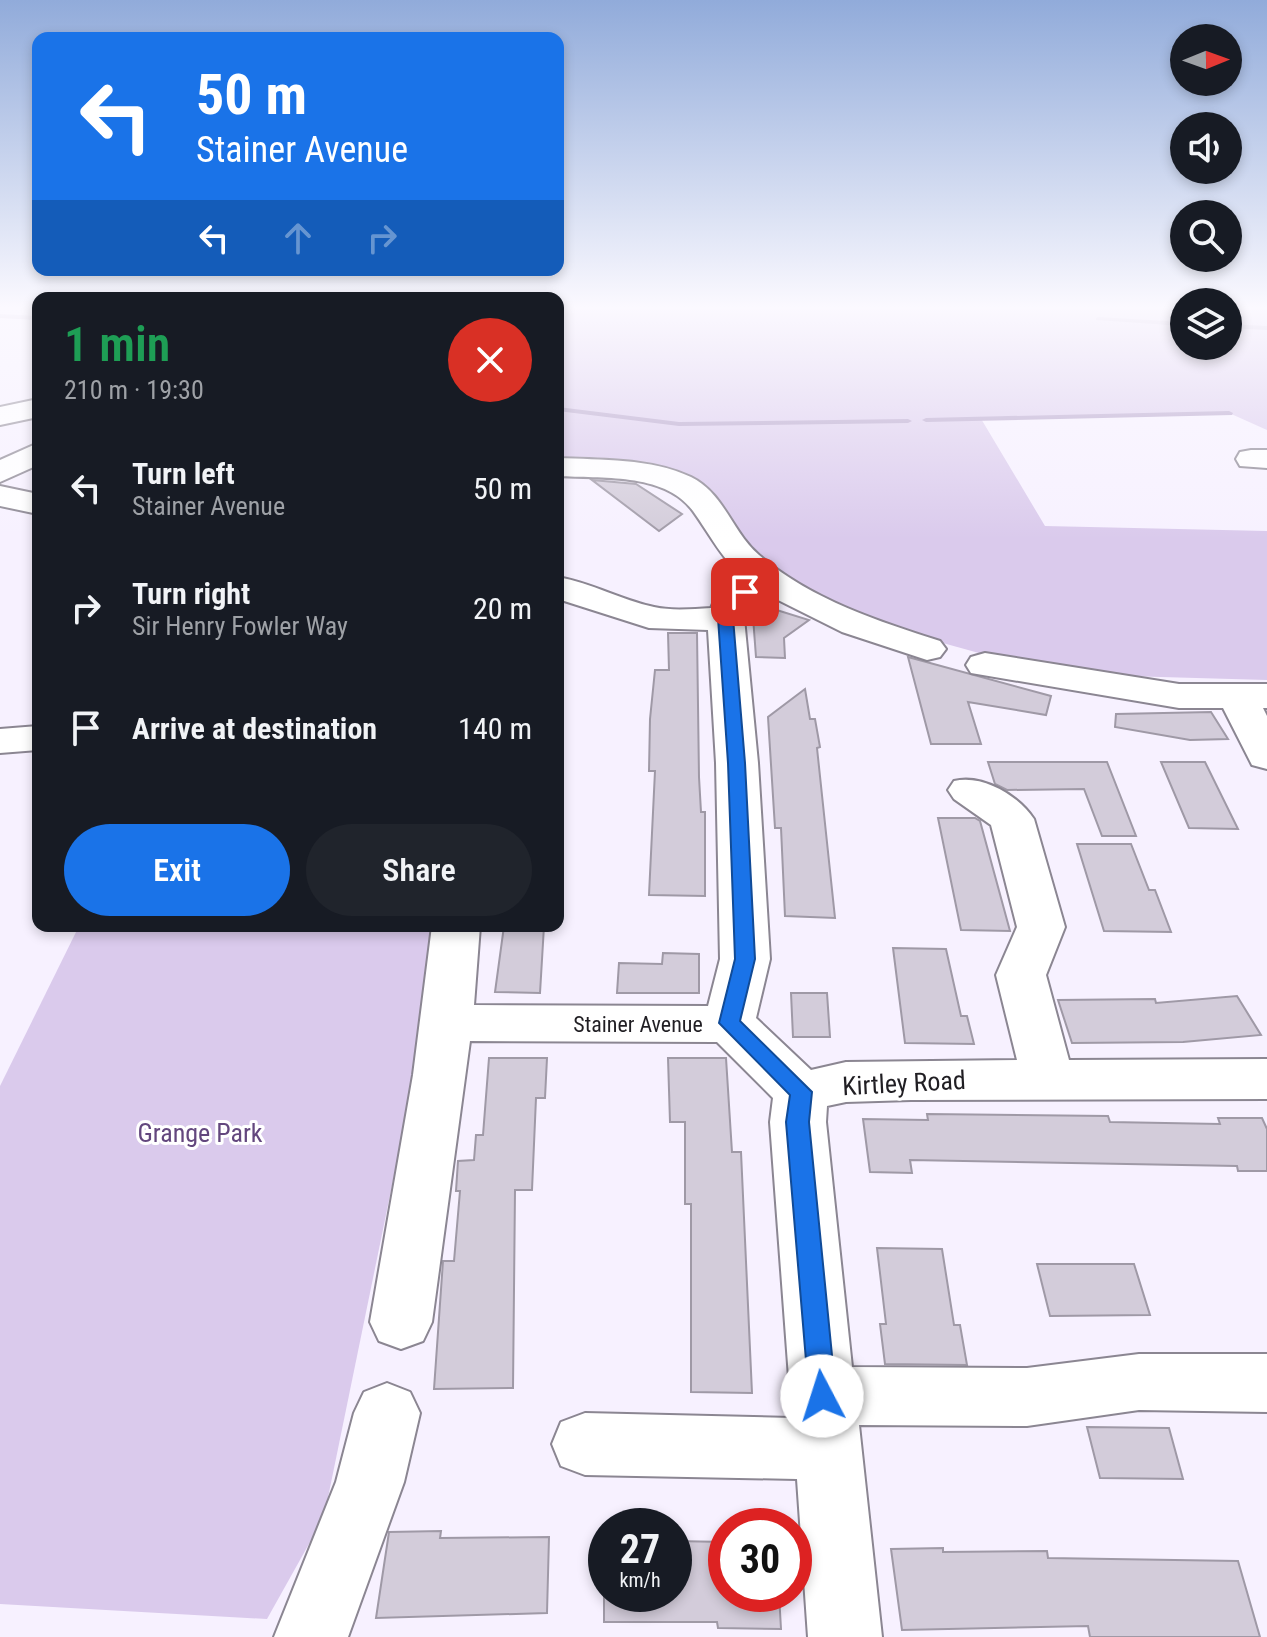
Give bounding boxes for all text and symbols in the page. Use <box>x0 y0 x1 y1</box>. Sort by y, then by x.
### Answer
north arrow <box>1170 24 1242 96</box>
map controls <box>1170 24 1242 360</box>
text: 50 m <box>196 62 307 128</box>
icon: left <box>64 64 168 168</box>
button: sound <box>1170 112 1242 184</box>
text: Stainer Avenue <box>196 129 408 171</box>
button: search <box>1170 200 1242 272</box>
icon: left <box>192 216 236 260</box>
icon: ahead <box>276 216 320 260</box>
icon: right <box>360 216 404 260</box>
button: layers <box>1170 288 1242 360</box>
text: 1 min <box>64 316 170 373</box>
button: close <box>448 318 532 402</box>
text: 210 m · 19:30 <box>64 375 204 405</box>
text: Turn left <box>132 456 235 491</box>
icon: left <box>64 466 108 510</box>
text: 50 m <box>473 471 532 506</box>
text: Stainer Avenue <box>132 491 285 521</box>
pin <box>711 558 779 626</box>
icon: arrive <box>723 570 767 614</box>
text: Turn right <box>132 576 250 611</box>
icon: right <box>64 586 108 630</box>
text: 20 m <box>473 591 532 626</box>
text: Sir Henry Fowler Way <box>132 611 348 641</box>
icon: arrive <box>64 706 108 750</box>
text: Arrive at destination <box>132 711 377 746</box>
text: 140 m <box>458 711 532 746</box>
button: Exit <box>64 824 290 916</box>
button: Share <box>306 824 532 916</box>
street label: Stainer Avenue <box>573 1012 703 1037</box>
street label: Kirtley Road <box>842 1065 966 1101</box>
park label: Grange Park <box>137 1118 263 1148</box>
position arrow <box>780 1354 864 1438</box>
speed limit sign: 30 <box>708 1508 812 1612</box>
text: 27 <box>620 1526 660 1573</box>
text: km/h <box>619 1568 661 1592</box>

